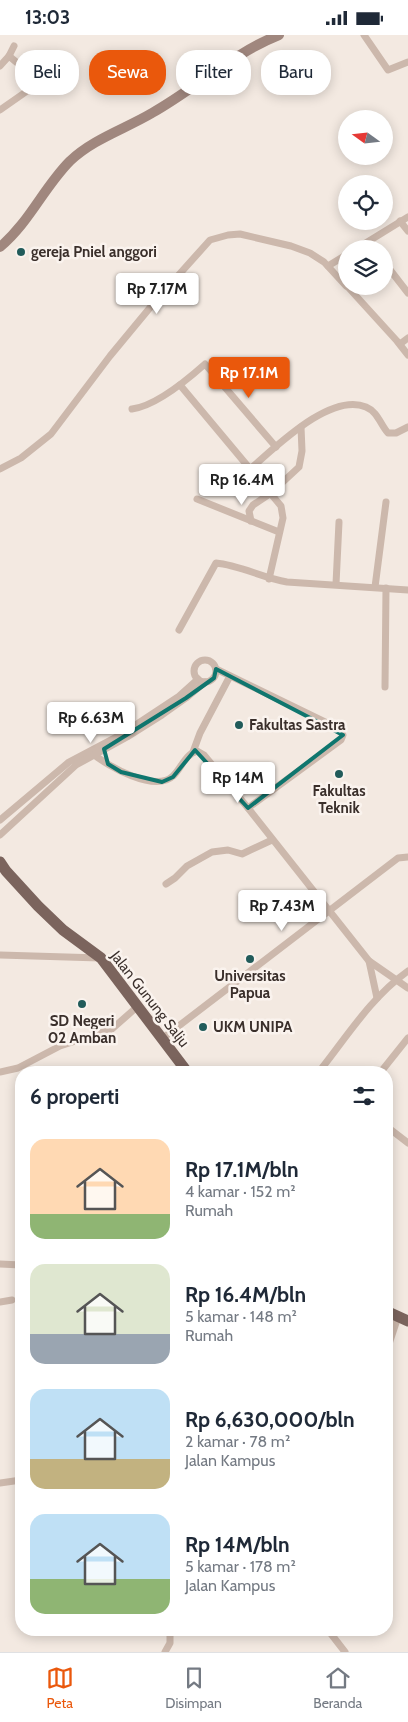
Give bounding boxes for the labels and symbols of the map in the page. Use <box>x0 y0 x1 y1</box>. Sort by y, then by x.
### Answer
north arrow <box>338 110 392 165</box>
place label: gereja Pniel anggori <box>31 243 157 261</box>
marker: gereja Pniel anggori <box>15 246 27 258</box>
pin: Rp 7.17M <box>105 273 209 315</box>
pin: Rp 17.1M <box>197 357 301 399</box>
pin: Rp 16.4M <box>190 463 294 506</box>
pin: Rp 6.63M <box>39 701 143 744</box>
place label: Fakultas Sastra <box>249 716 346 734</box>
marker: Fakultas Sastra <box>233 719 245 731</box>
pin: Rp 14M <box>197 761 279 804</box>
marker: Fakultas Teknik <box>333 768 345 780</box>
place label: Fakultas Teknik <box>312 782 366 817</box>
pin: Rp 7.43M <box>230 889 334 932</box>
street label: Jalan Gunung Salju <box>106 946 193 1051</box>
marker: Universitas Papua <box>244 953 256 965</box>
place label: Universitas Papua <box>214 967 286 1002</box>
marker: SD Negeri 02 Amban <box>76 998 88 1010</box>
place label: SD Negeri 02 Amban <box>48 1012 116 1047</box>
place label: UKM UNIPA <box>213 1018 293 1036</box>
marker: UKM UNIPA <box>197 1021 209 1033</box>

